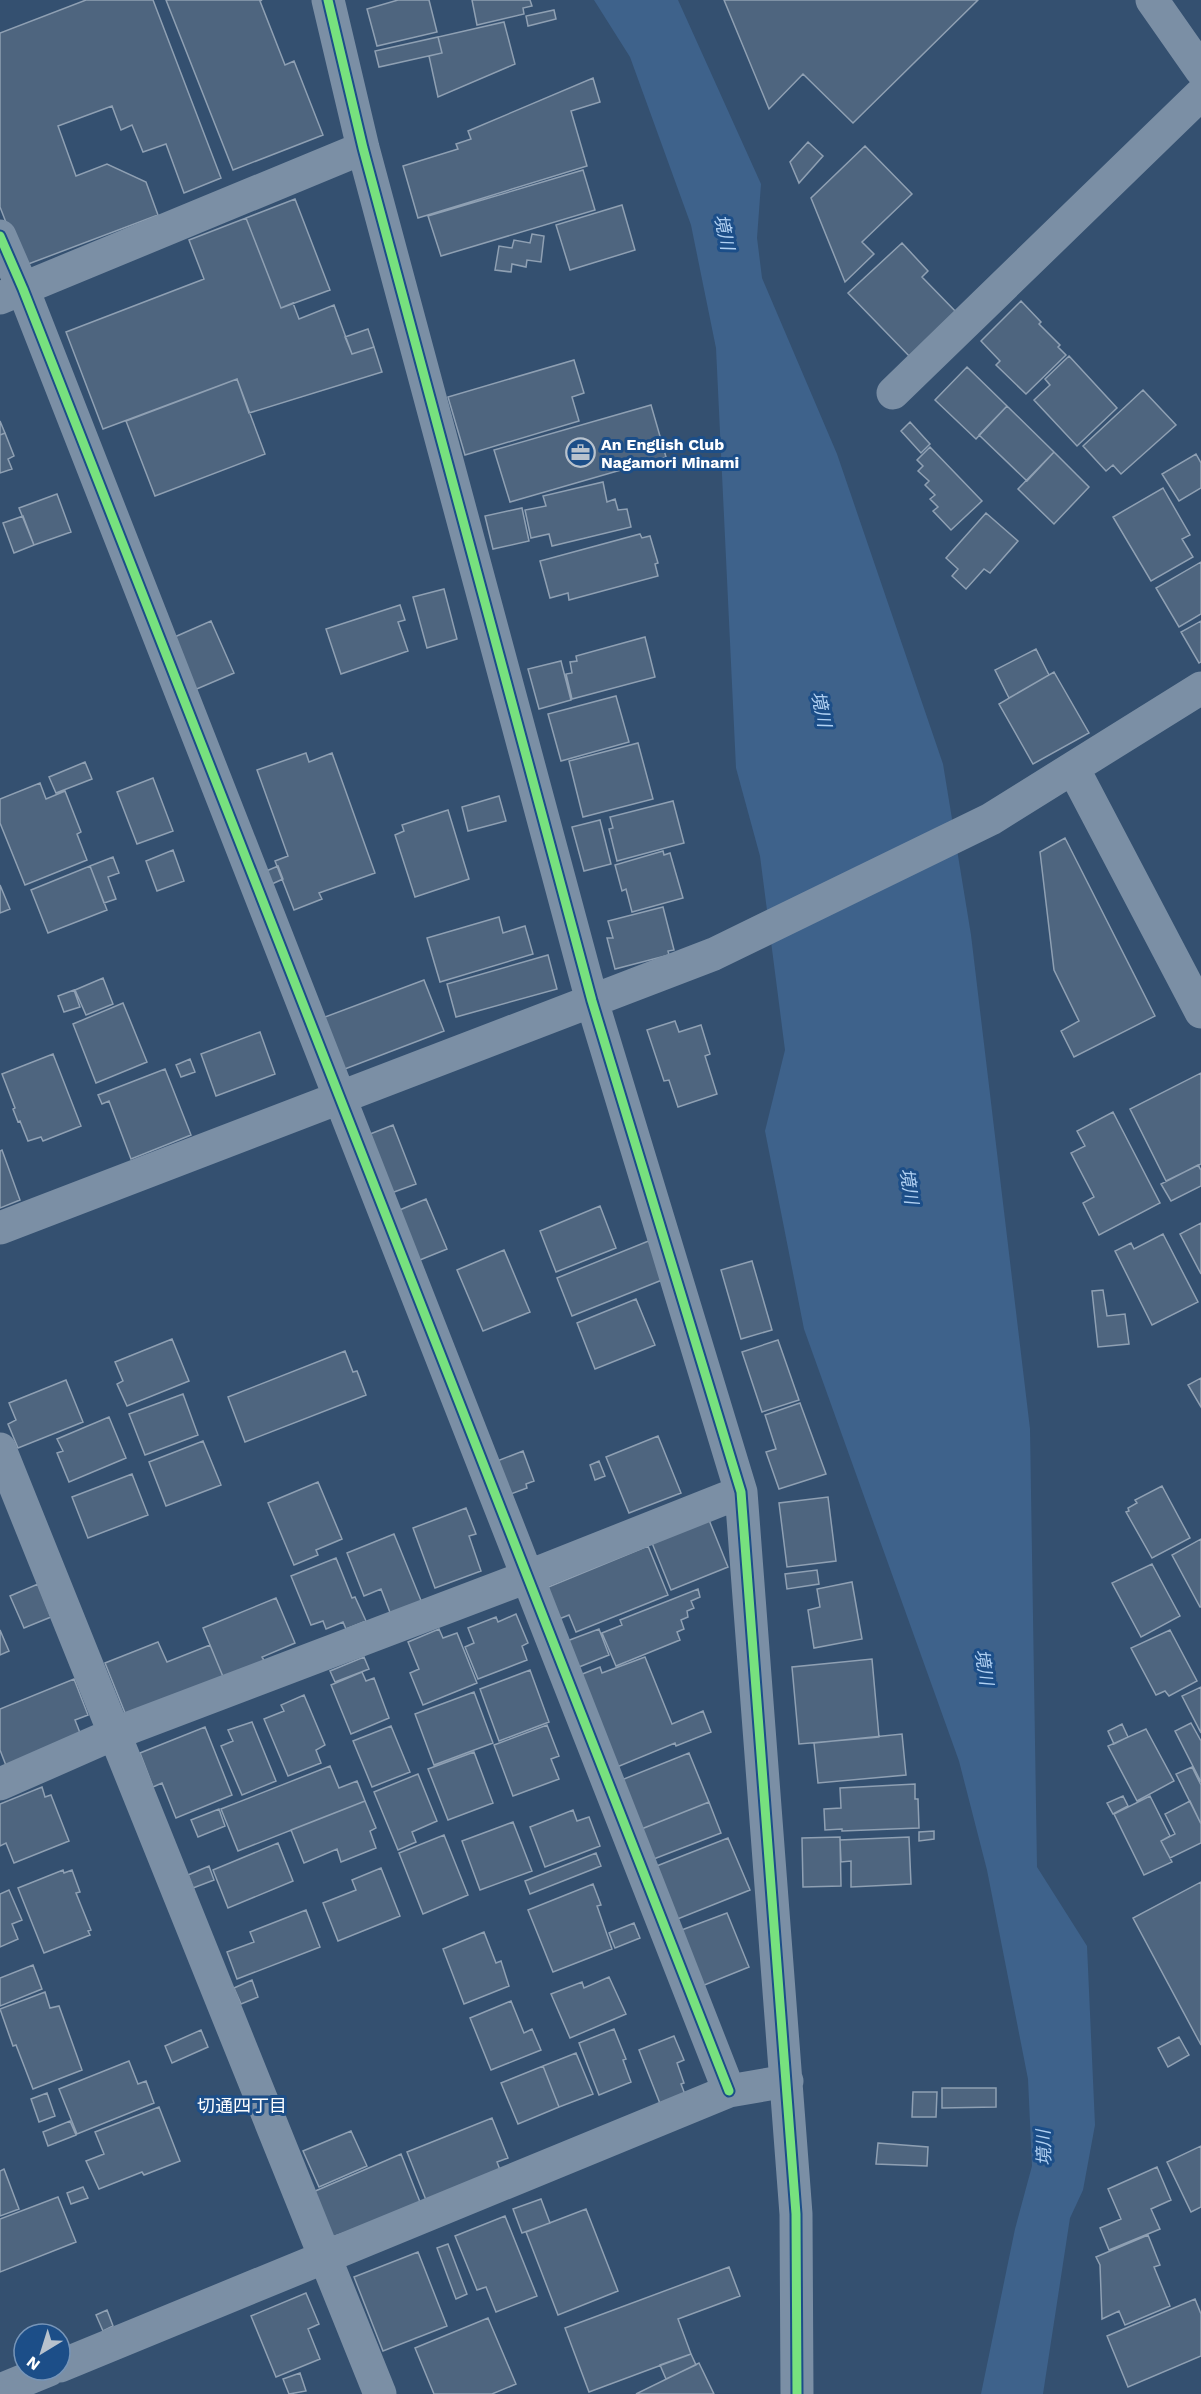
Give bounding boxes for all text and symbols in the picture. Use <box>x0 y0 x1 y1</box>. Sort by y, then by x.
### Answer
water label: 境川 <box>710 212 739 254</box>
place label: An English Club Nagamori Minami <box>601 435 739 472</box>
office icon: An English Club Nagamori Minami <box>564 437 596 469</box>
water label: 境川 <box>807 689 836 731</box>
water label: 境川 <box>896 1167 923 1207</box>
water label: 境川 <box>971 1648 998 1688</box>
district label: 切通四丁目 <box>197 2095 287 2116</box>
water label: 境川 <box>1032 2128 1055 2166</box>
north arrow <box>12 2322 72 2382</box>
text: N <box>23 2352 44 2375</box>

